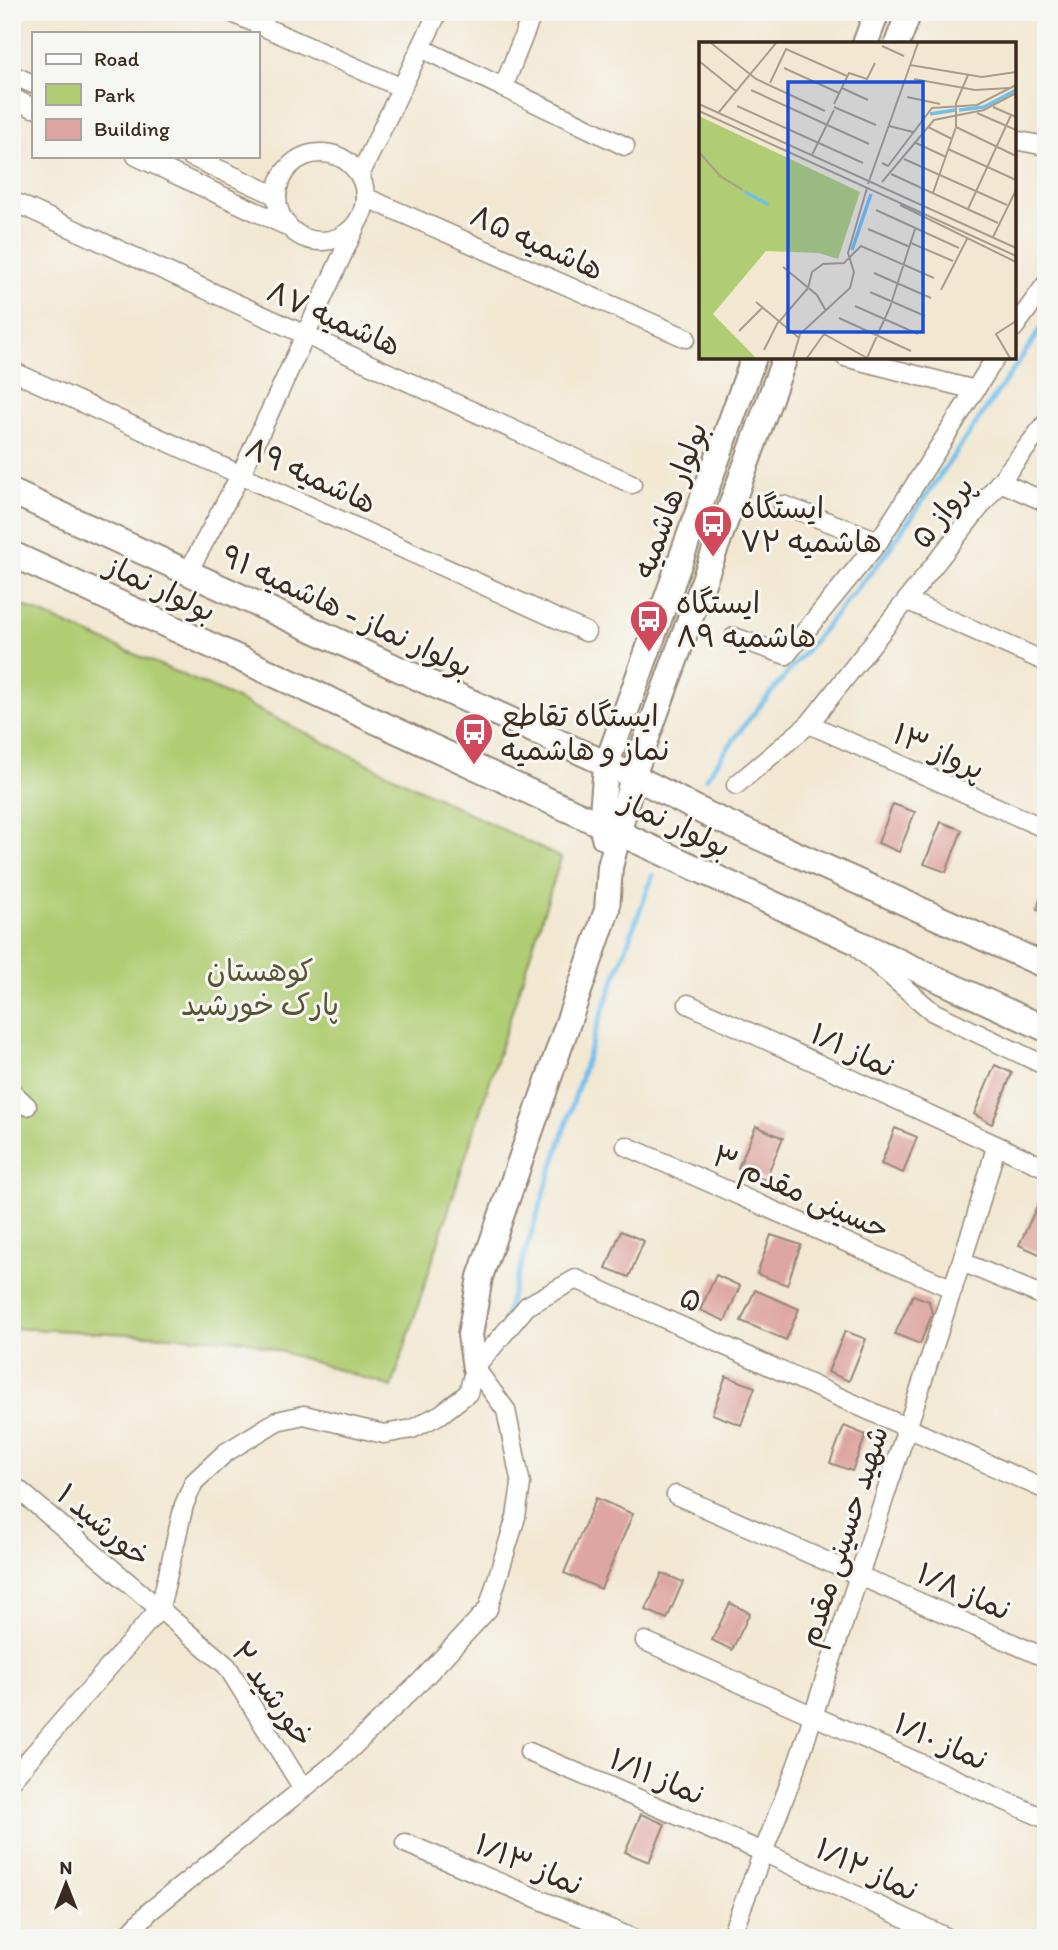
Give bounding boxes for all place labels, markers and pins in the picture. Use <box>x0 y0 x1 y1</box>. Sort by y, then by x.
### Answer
place label: ایستگاه هاشمیه ۷۲ <box>740 489 882 560</box>
bus stop icon: ایستگاه هاشمیه ۷۲ <box>692 503 734 558</box>
place label: ایستگاه هاشمیه ۸۹ <box>676 584 816 655</box>
bus stop icon: ایستگاه هاشمیه ۸۹ <box>628 598 670 653</box>
place label: ایستگاه تقاطع نماز و هاشمیه <box>501 697 670 768</box>
bus stop icon: ایستگاه تقاطع نماز و هاشمیه <box>453 711 495 766</box>

